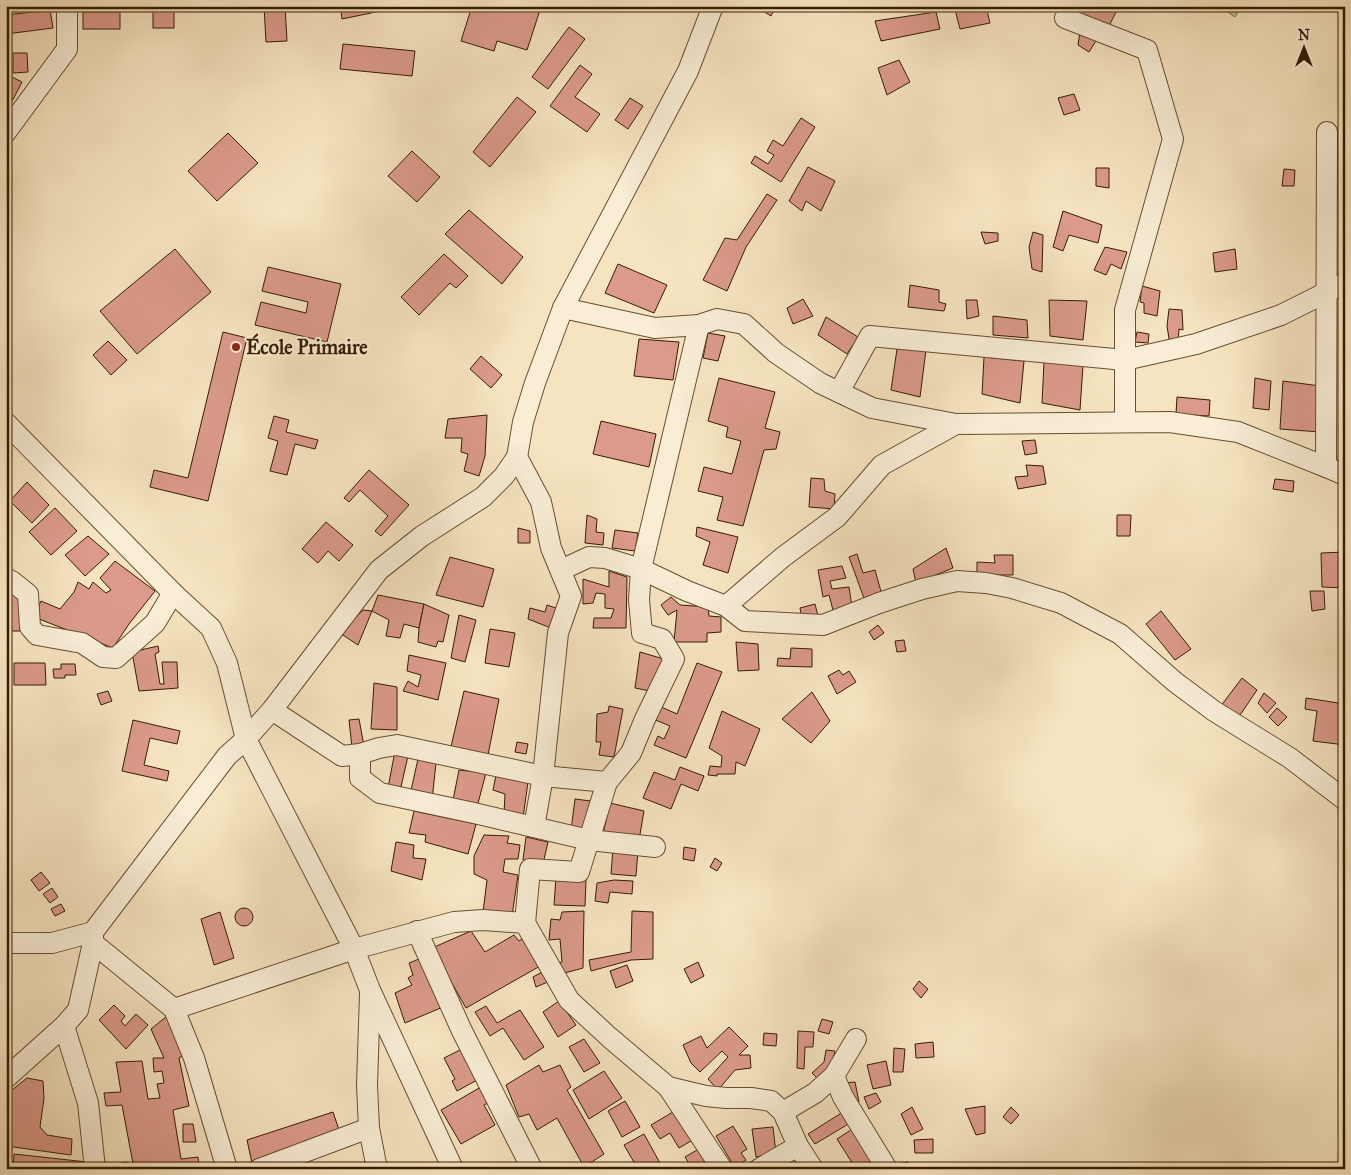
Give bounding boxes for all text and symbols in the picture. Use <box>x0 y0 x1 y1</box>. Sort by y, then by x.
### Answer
north arrow <box>1278 22 1328 72</box>
text: N <box>1298 27 1310 44</box>
place label: École Primaire <box>246 333 368 359</box>
marker: École Primaire <box>230 341 242 353</box>

